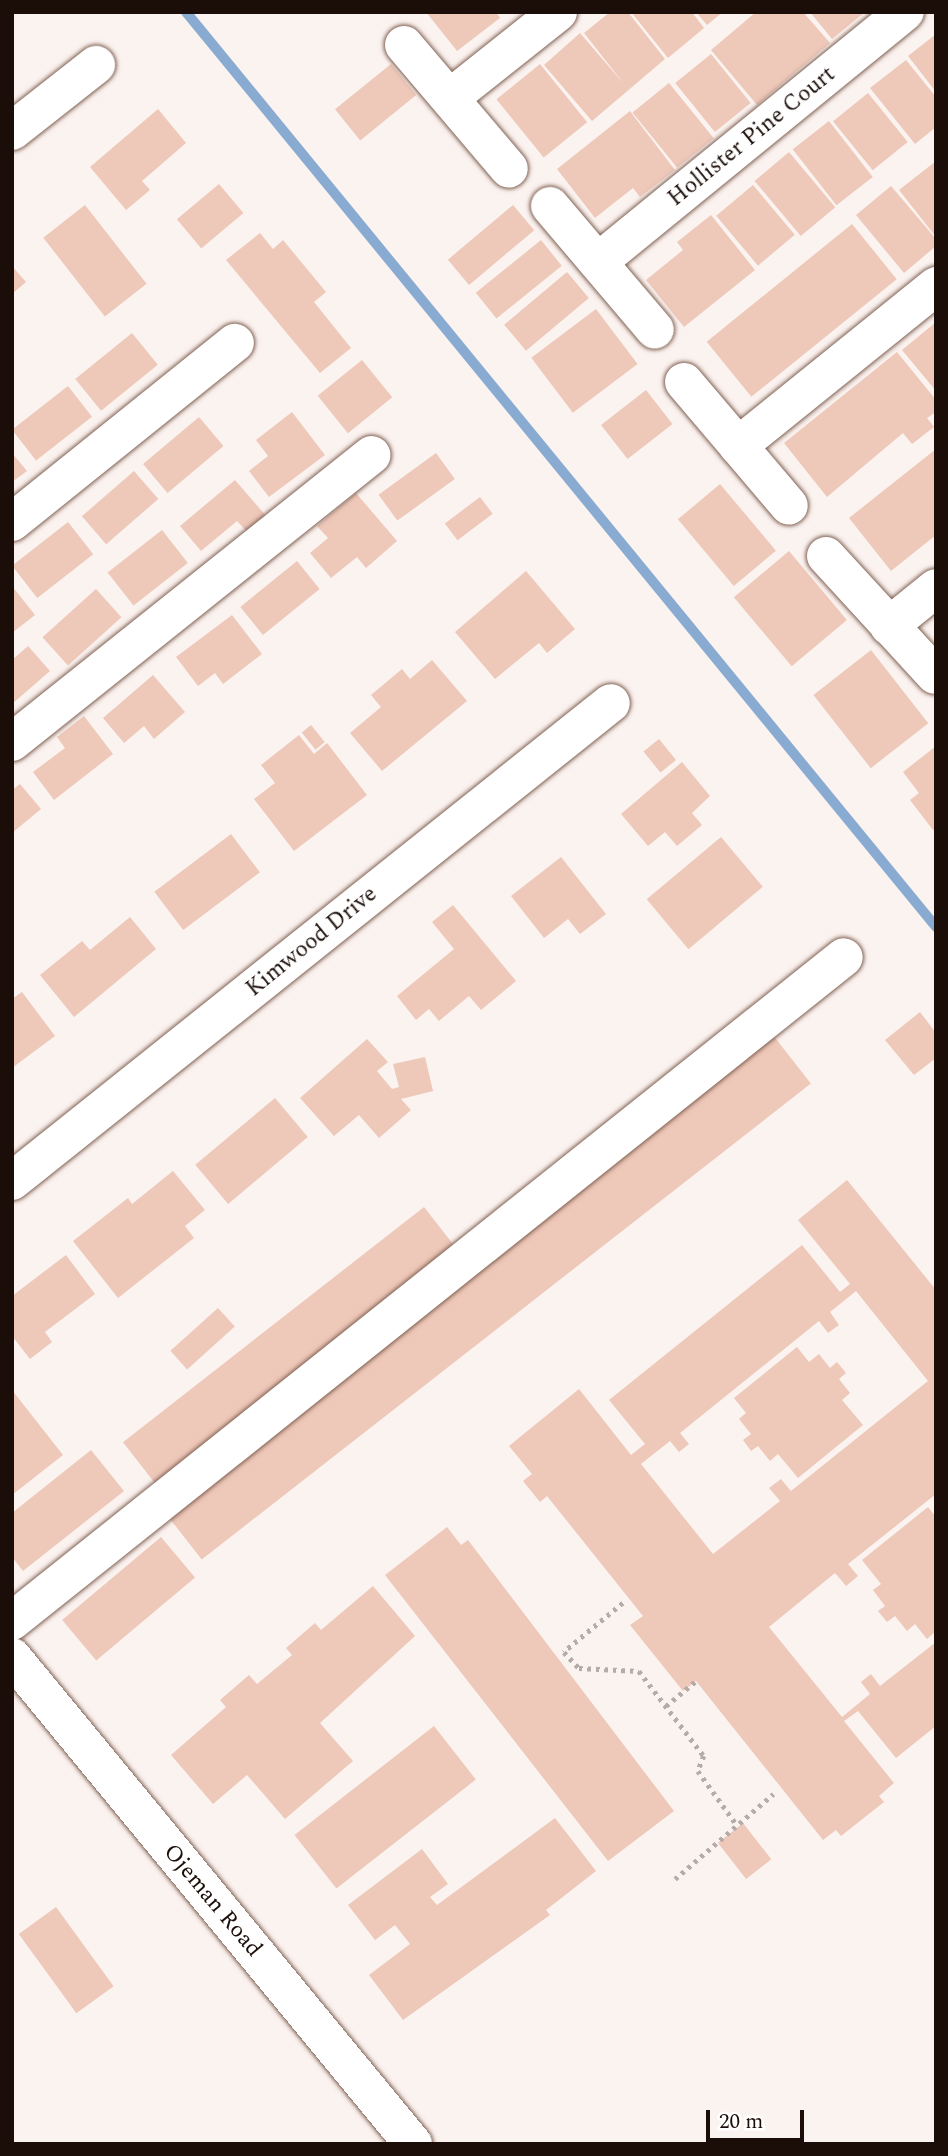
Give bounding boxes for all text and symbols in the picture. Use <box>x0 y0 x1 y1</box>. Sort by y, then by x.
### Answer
street label: Hollister Pine Court <box>663 61 841 213</box>
street label: Kimwood Drive <box>241 881 383 1003</box>
street label: Ojeman Road <box>157 1839 267 1963</box>
scale bar <box>710 2096 808 2140</box>
text: 20 m <box>719 2106 763 2138</box>

